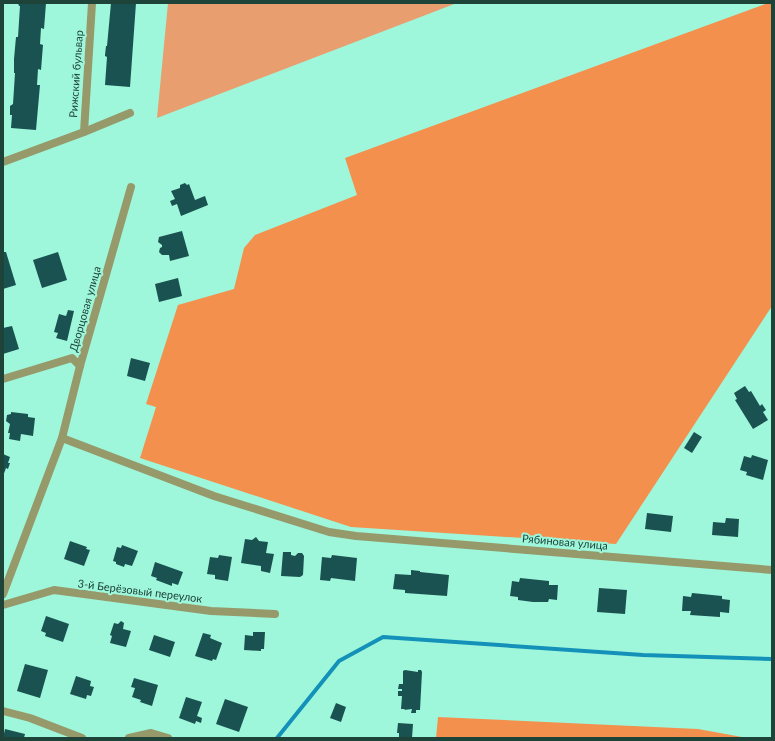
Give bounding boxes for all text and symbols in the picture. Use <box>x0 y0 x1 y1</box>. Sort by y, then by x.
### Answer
street label: Рижский бульвар <box>66 30 85 118</box>
street label: Дворцовая улица <box>66 265 103 353</box>
street label: Рябиновая улица <box>522 531 609 552</box>
street label: 3-й Берёзовый переулок <box>77 576 203 605</box>

